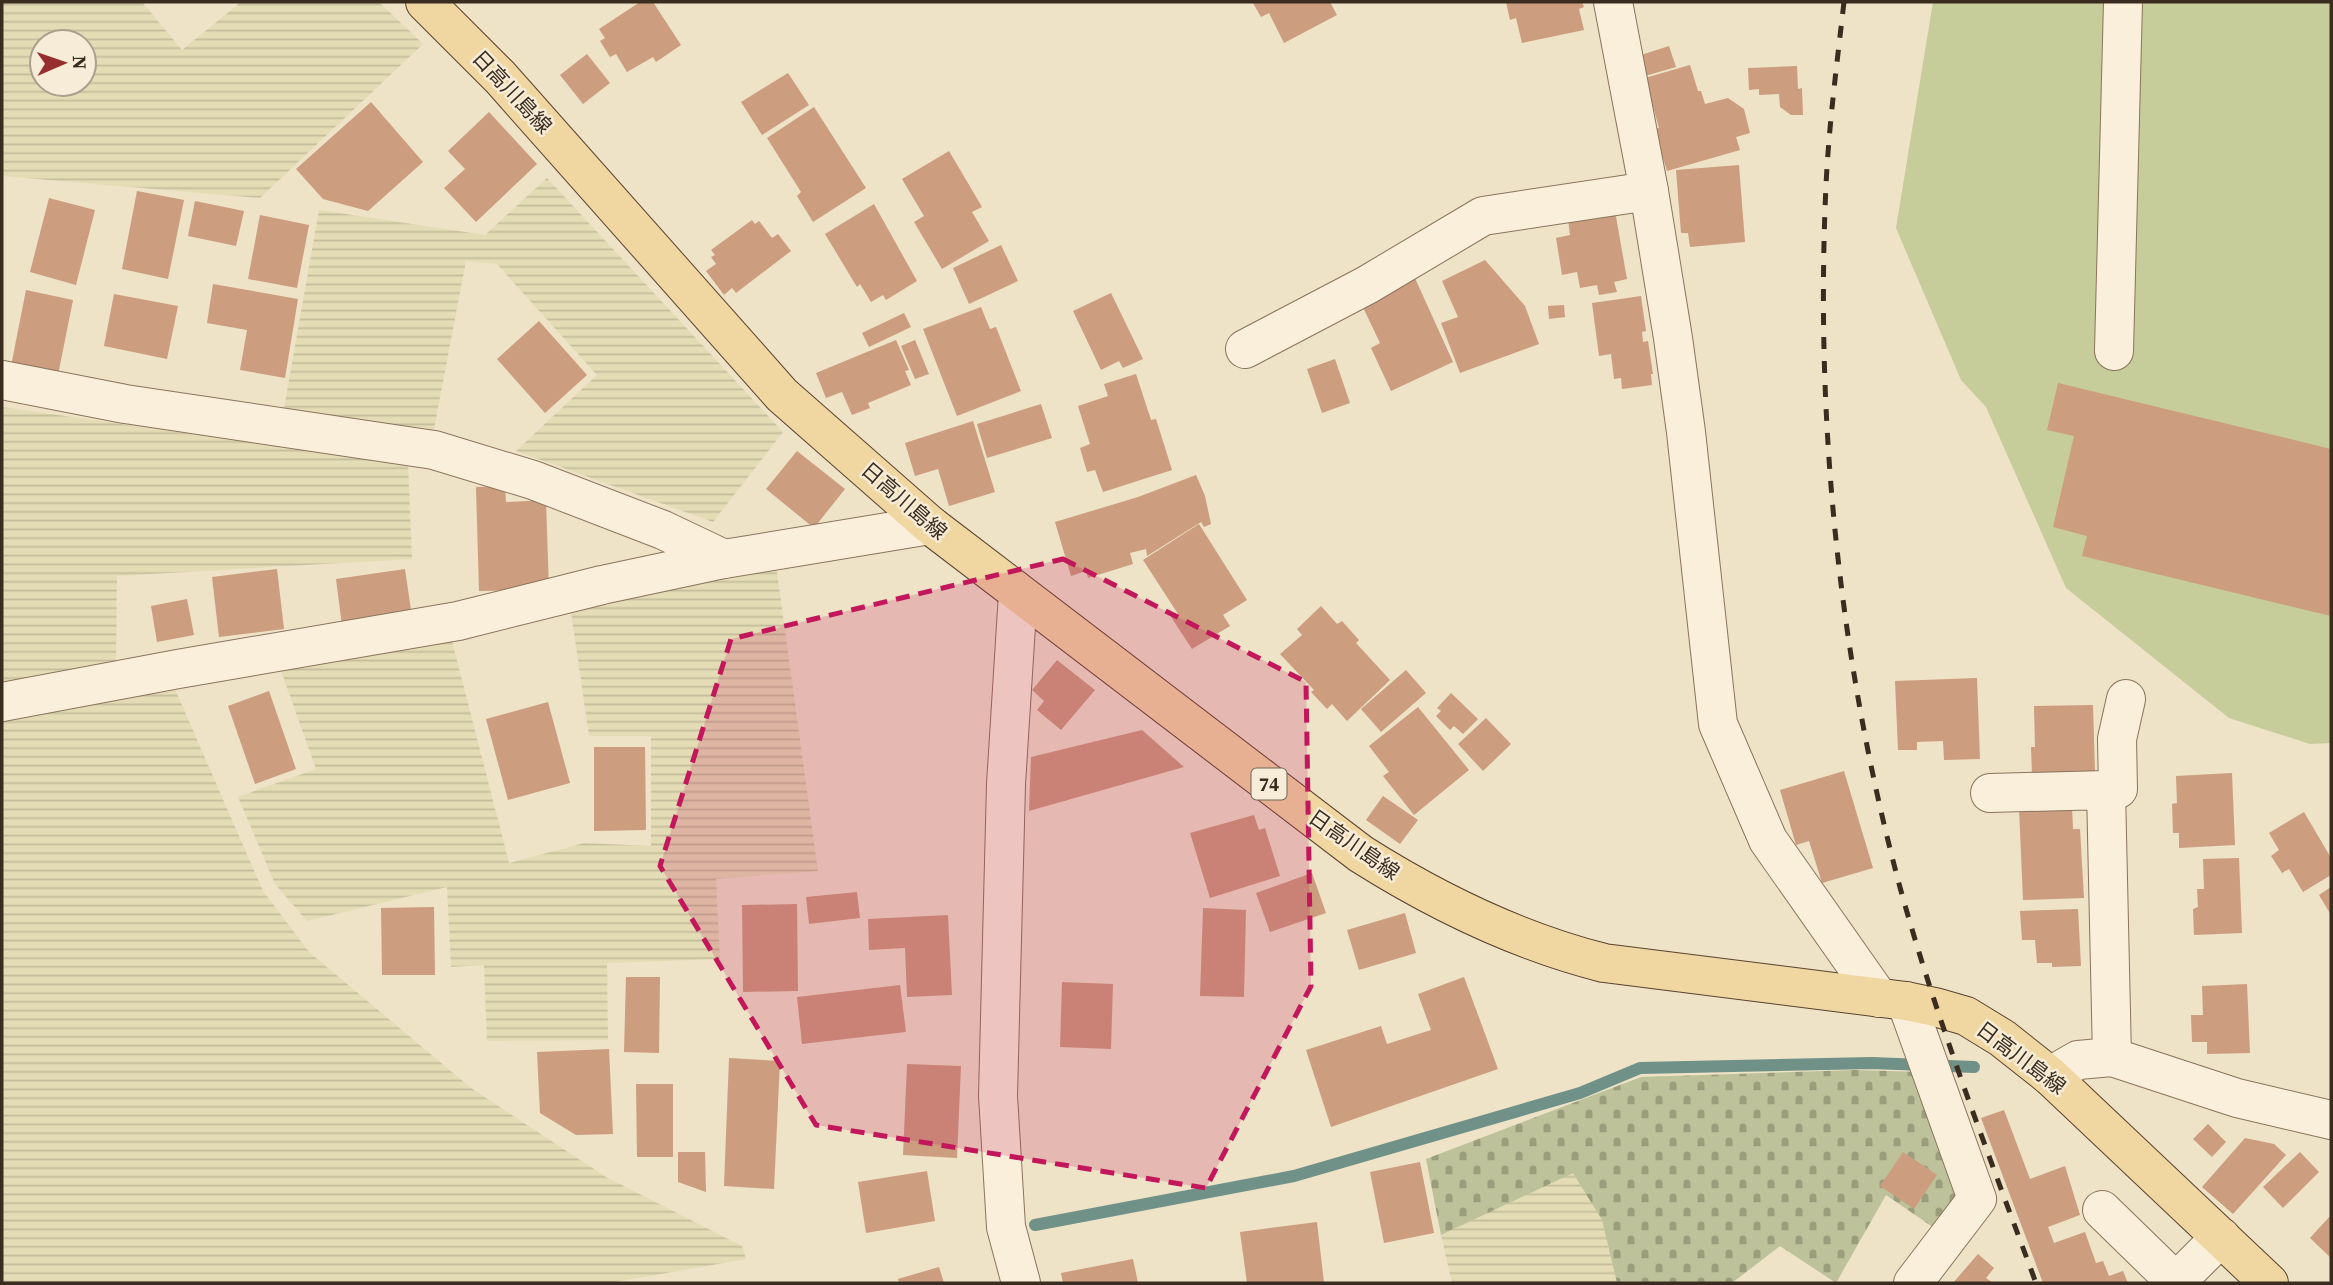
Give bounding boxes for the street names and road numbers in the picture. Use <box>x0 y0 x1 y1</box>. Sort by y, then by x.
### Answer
street label: 日高川島線 <box>466 43 559 140</box>
street label: 日高川島線 <box>855 455 953 546</box>
road number: 74 <box>1252 768 1286 800</box>
street label: 日高川島線 <box>1303 803 1406 887</box>
street label: 日高川島線 <box>1971 1014 2072 1101</box>

